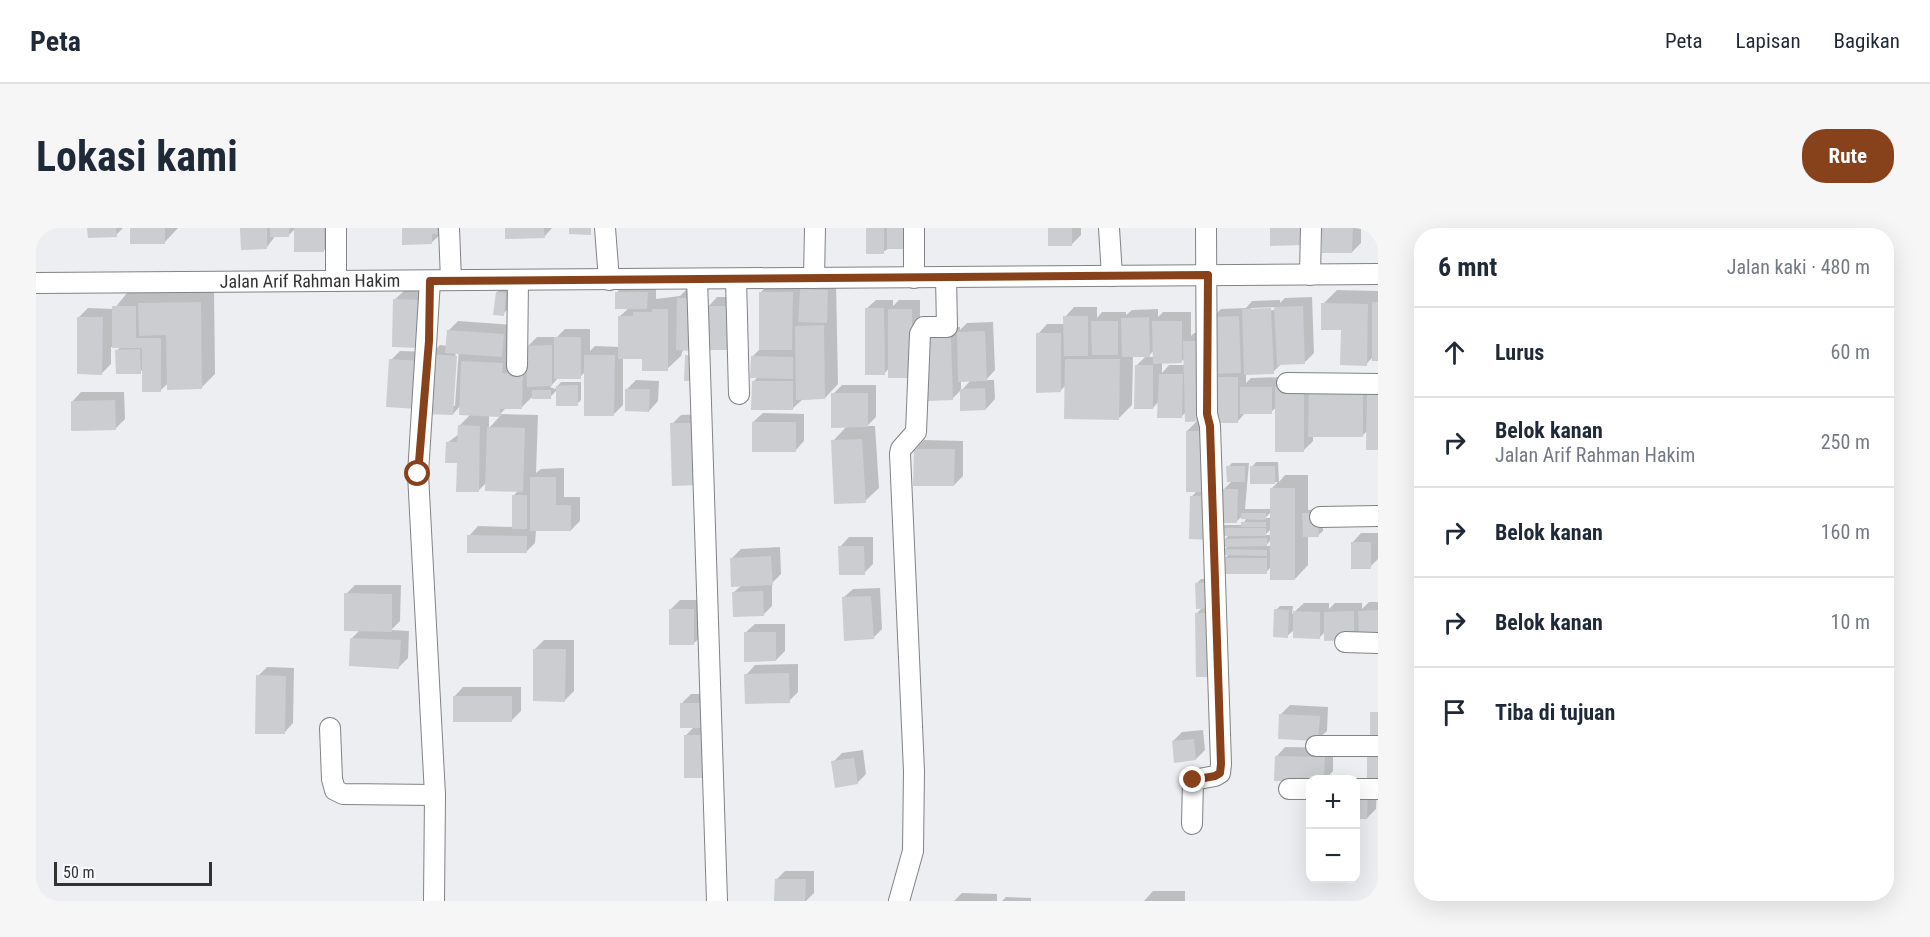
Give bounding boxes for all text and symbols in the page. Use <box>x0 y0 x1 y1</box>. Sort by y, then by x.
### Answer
text: Peta <box>30 25 81 58</box>
text: Peta <box>1665 29 1703 53</box>
text: Lapisan <box>1736 29 1801 53</box>
text: Bagikan <box>1834 29 1900 53</box>
button: Rute <box>1802 129 1894 183</box>
text: Lokasi kami <box>36 132 238 181</box>
text: 6 mnt <box>1438 252 1497 282</box>
text: Jalan kaki · 480 m <box>1727 255 1870 279</box>
street label: Jalan Arif Rahman Hakim <box>220 270 400 292</box>
icon: ahead <box>1438 336 1471 369</box>
text: Lurus <box>1495 340 1544 365</box>
text: 60 m <box>1831 340 1870 364</box>
text: Belok kanan <box>1495 418 1603 443</box>
icon: right <box>1438 426 1471 459</box>
text: 250 m <box>1821 430 1870 454</box>
text: Jalan Arif Rahman Hakim <box>1495 443 1695 467</box>
route start <box>404 460 430 486</box>
icon: right <box>1438 516 1471 549</box>
text: Belok kanan <box>1495 520 1603 545</box>
text: 160 m <box>1821 520 1870 544</box>
icon: right <box>1438 606 1471 639</box>
text: Belok kanan <box>1495 610 1603 635</box>
text: 10 m <box>1831 610 1870 634</box>
icon: arrive <box>1438 696 1471 729</box>
text: Tiba di tujuan <box>1495 700 1615 725</box>
route end <box>1179 766 1205 792</box>
map controls <box>1306 775 1360 883</box>
button: + <box>1306 775 1360 829</box>
button: − <box>1306 829 1360 883</box>
scale bar <box>54 859 212 886</box>
text: 50 m <box>63 863 95 882</box>

